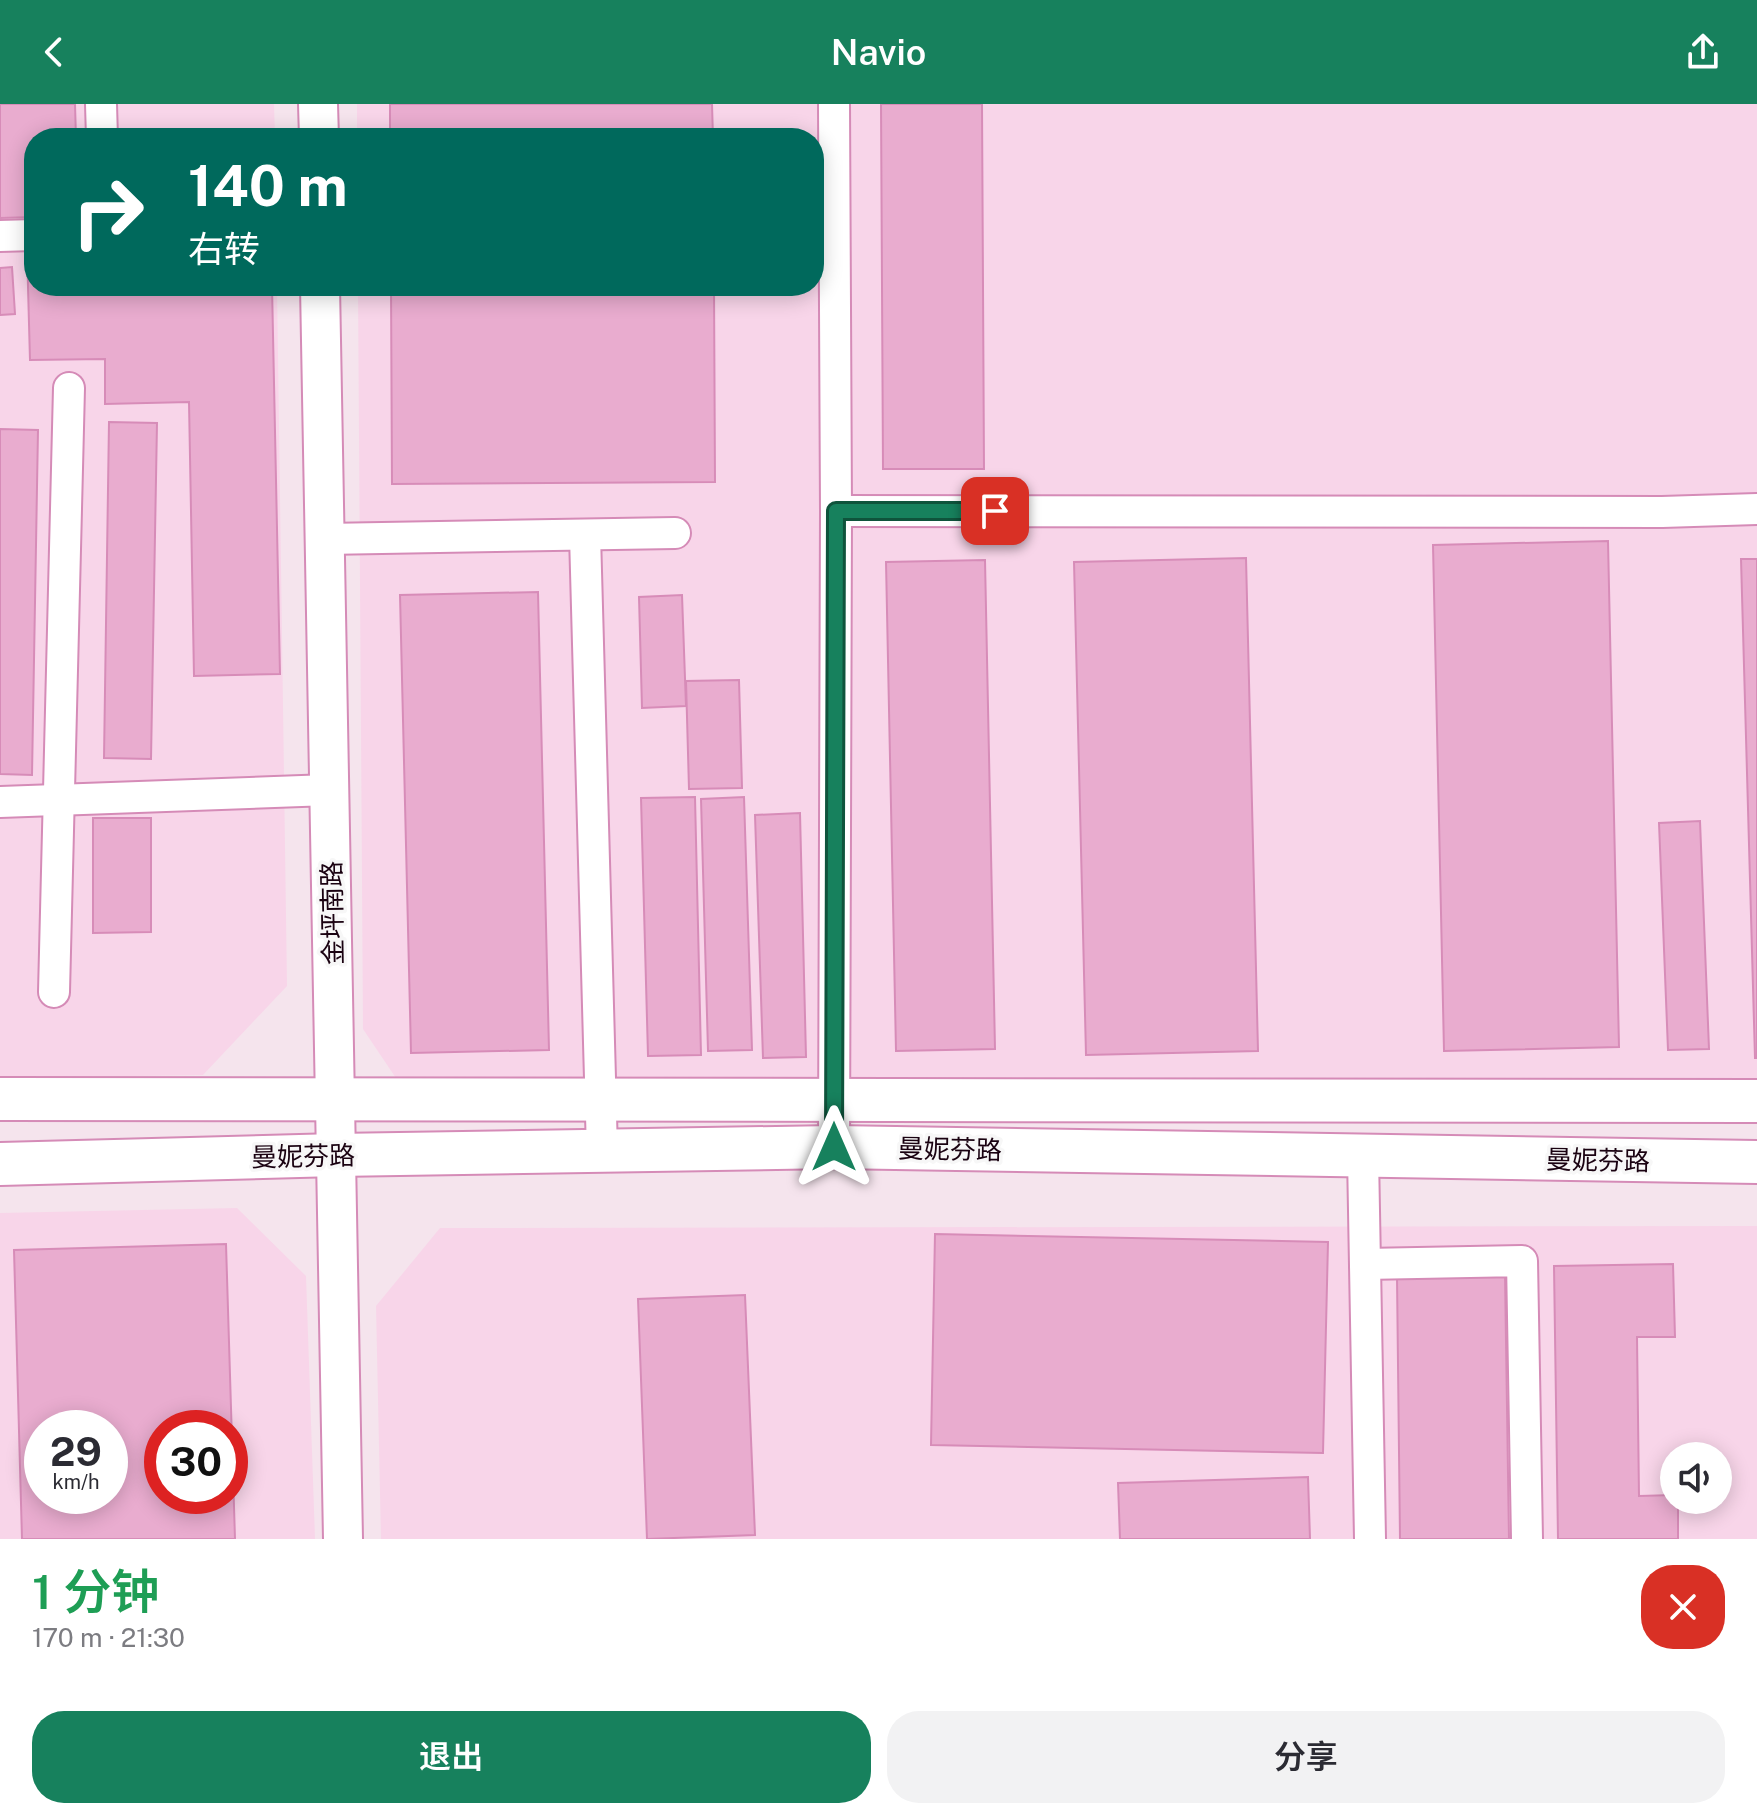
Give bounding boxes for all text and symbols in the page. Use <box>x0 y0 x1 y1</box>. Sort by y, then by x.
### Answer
icon: back <box>32 30 76 74</box>
icon: share <box>1681 30 1725 74</box>
text: Navio <box>831 31 926 73</box>
text: 140 m <box>188 153 348 219</box>
icon: right <box>56 160 160 264</box>
text: 右转 <box>188 228 260 270</box>
pin <box>961 477 1029 545</box>
icon: arrive <box>973 489 1017 533</box>
street label: 金坪南路 <box>316 861 348 965</box>
position arrow <box>792 1105 876 1189</box>
street label: 曼妮芬路 <box>898 1133 1002 1165</box>
street label: 曼妮芬路 <box>251 1140 355 1172</box>
street label: 曼妮芬路 <box>1546 1144 1650 1176</box>
speed limit sign: 30 <box>144 1410 248 1514</box>
text: 29 <box>50 1428 102 1475</box>
map controls <box>1660 1442 1732 1514</box>
button: sound <box>1660 1442 1732 1514</box>
text: km/h <box>52 1470 100 1494</box>
text: 1 分钟 <box>32 1563 159 1620</box>
button: close <box>1641 1565 1725 1649</box>
text: 170 m · 21:30 <box>32 1622 185 1653</box>
button: 退出 <box>32 1711 871 1803</box>
button: 分享 <box>887 1711 1725 1803</box>

